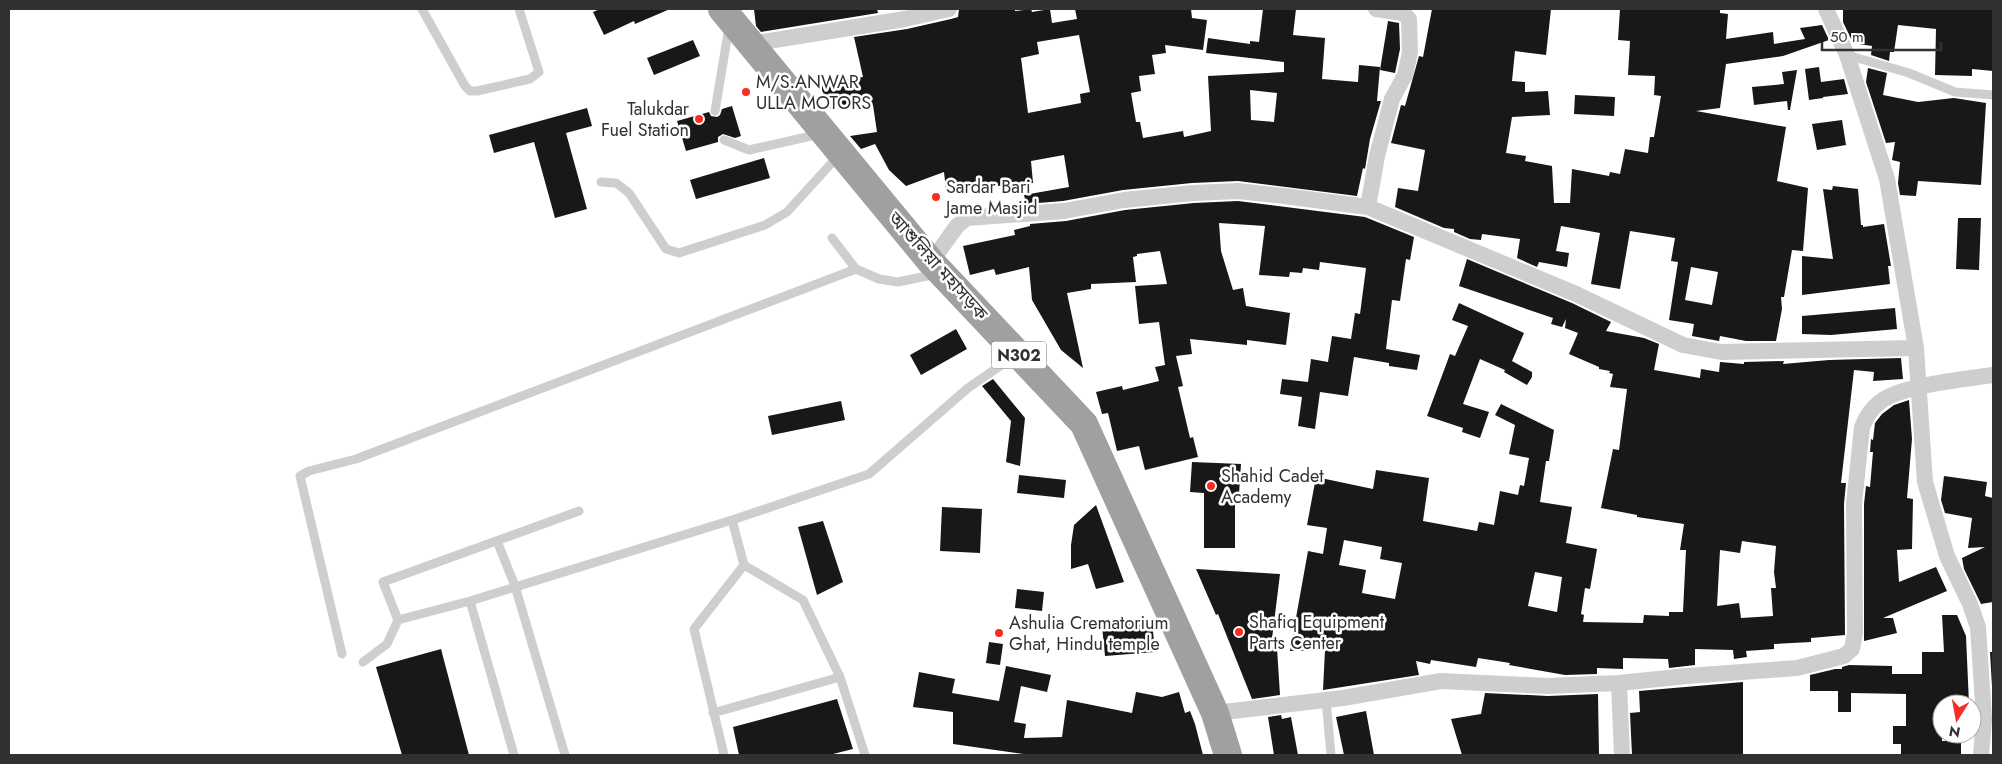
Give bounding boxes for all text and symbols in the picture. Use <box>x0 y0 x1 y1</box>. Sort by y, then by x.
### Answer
scale bar <box>1822 20 1941 52</box>
text: 50 m <box>1830 26 1864 48</box>
place label: M/S.ANWAR ULLA MOTORS <box>756 69 871 116</box>
marker: M/S.ANWAR ULLA MOTORS <box>740 86 752 98</box>
place label: Talukdar Fuel Station <box>601 96 690 143</box>
marker: Talukdar Fuel Station <box>693 113 705 125</box>
place label: Sardar Bari Jame Masjid <box>944 174 1038 221</box>
marker: Sardar Bari Jame Masjid <box>930 191 942 203</box>
street label: আশুলিয়া মহাসড়ক <box>882 205 994 326</box>
road number: N302 <box>992 342 1046 368</box>
place label: Shahid Cadet Academy <box>1221 463 1324 510</box>
marker: Shahid Cadet Academy <box>1205 480 1217 492</box>
place label: Shafiq Equipment Parts Center <box>1249 609 1385 656</box>
place label: Ashulia Crematorium Ghat, Hindu temple <box>1009 610 1169 657</box>
marker: Shafiq Equipment Parts Center <box>1233 626 1245 638</box>
marker: Ashulia Crematorium Ghat, Hindu temple <box>993 627 1005 639</box>
north arrow <box>1932 694 1982 744</box>
text: N <box>1947 721 1962 743</box>

